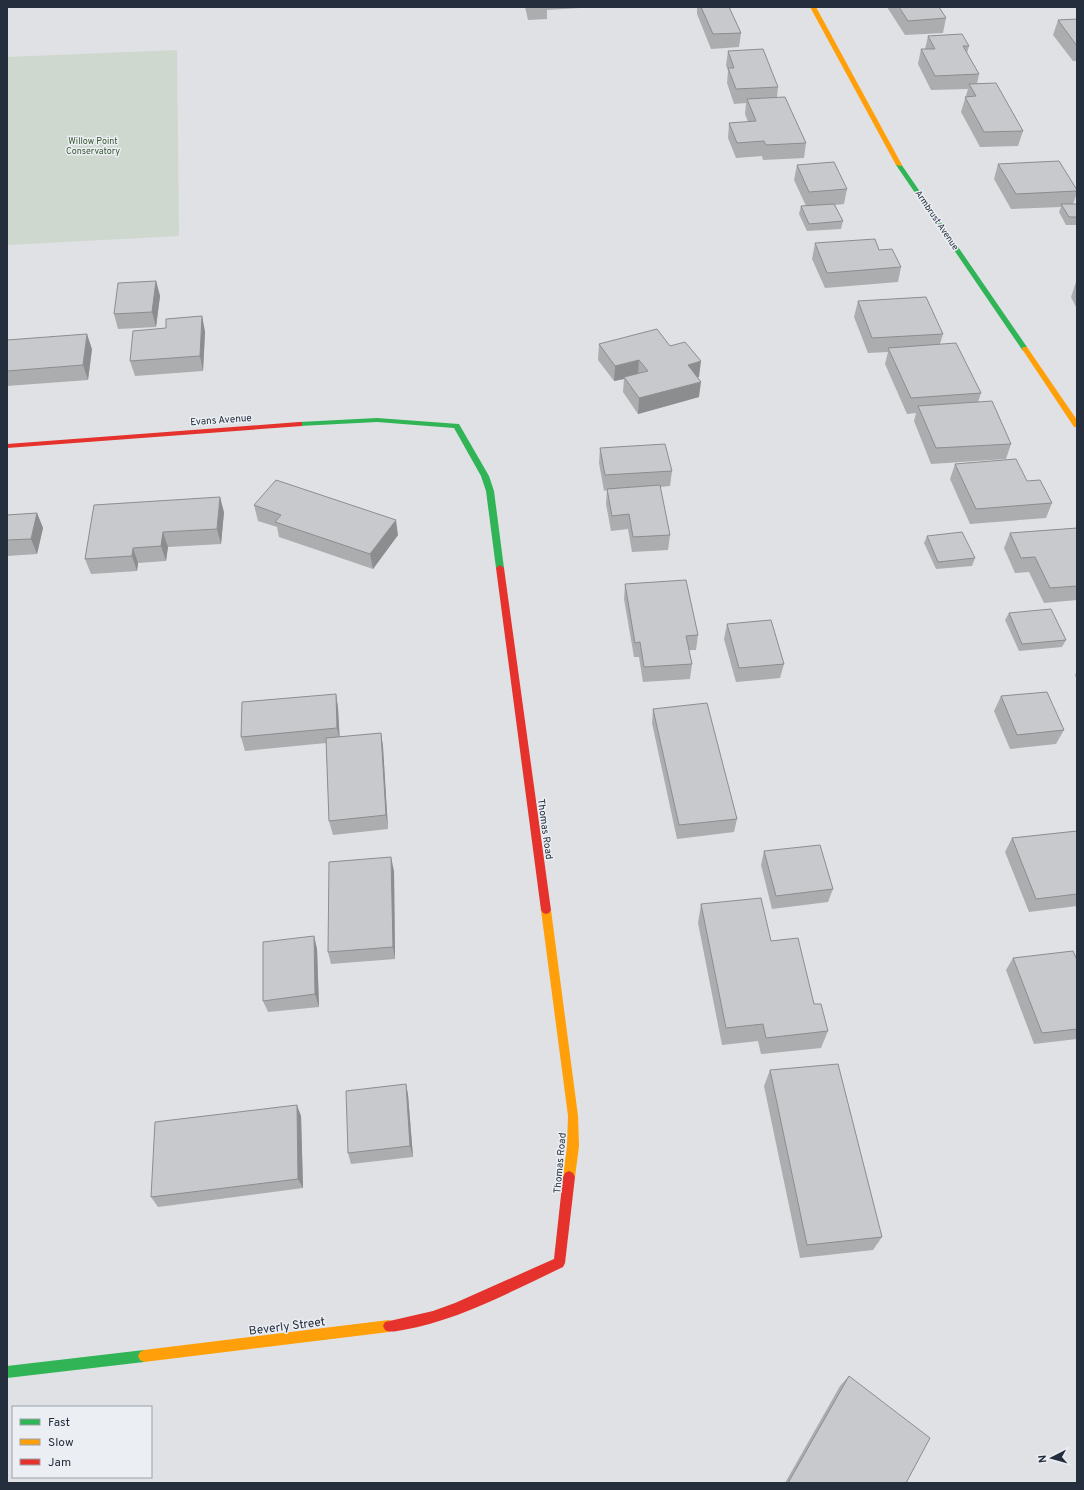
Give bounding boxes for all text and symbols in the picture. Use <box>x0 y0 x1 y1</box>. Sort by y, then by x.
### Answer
park label: Willow Point Conservatory <box>66 136 120 157</box>
street label: Armbrust Avenue <box>912 188 961 253</box>
street label: Evans Avenue <box>190 412 252 429</box>
street label: Thomas Road <box>534 798 555 860</box>
street label: Thomas Road <box>551 1132 570 1194</box>
street label: Beverly Street <box>248 1314 326 1340</box>
legend <box>12 1406 152 1478</box>
text: Fast <box>48 1415 70 1431</box>
text: Slow <box>48 1435 74 1451</box>
north arrow <box>1032 1438 1072 1478</box>
text: N <box>1036 1454 1050 1464</box>
text: Jam <box>48 1455 71 1471</box>

